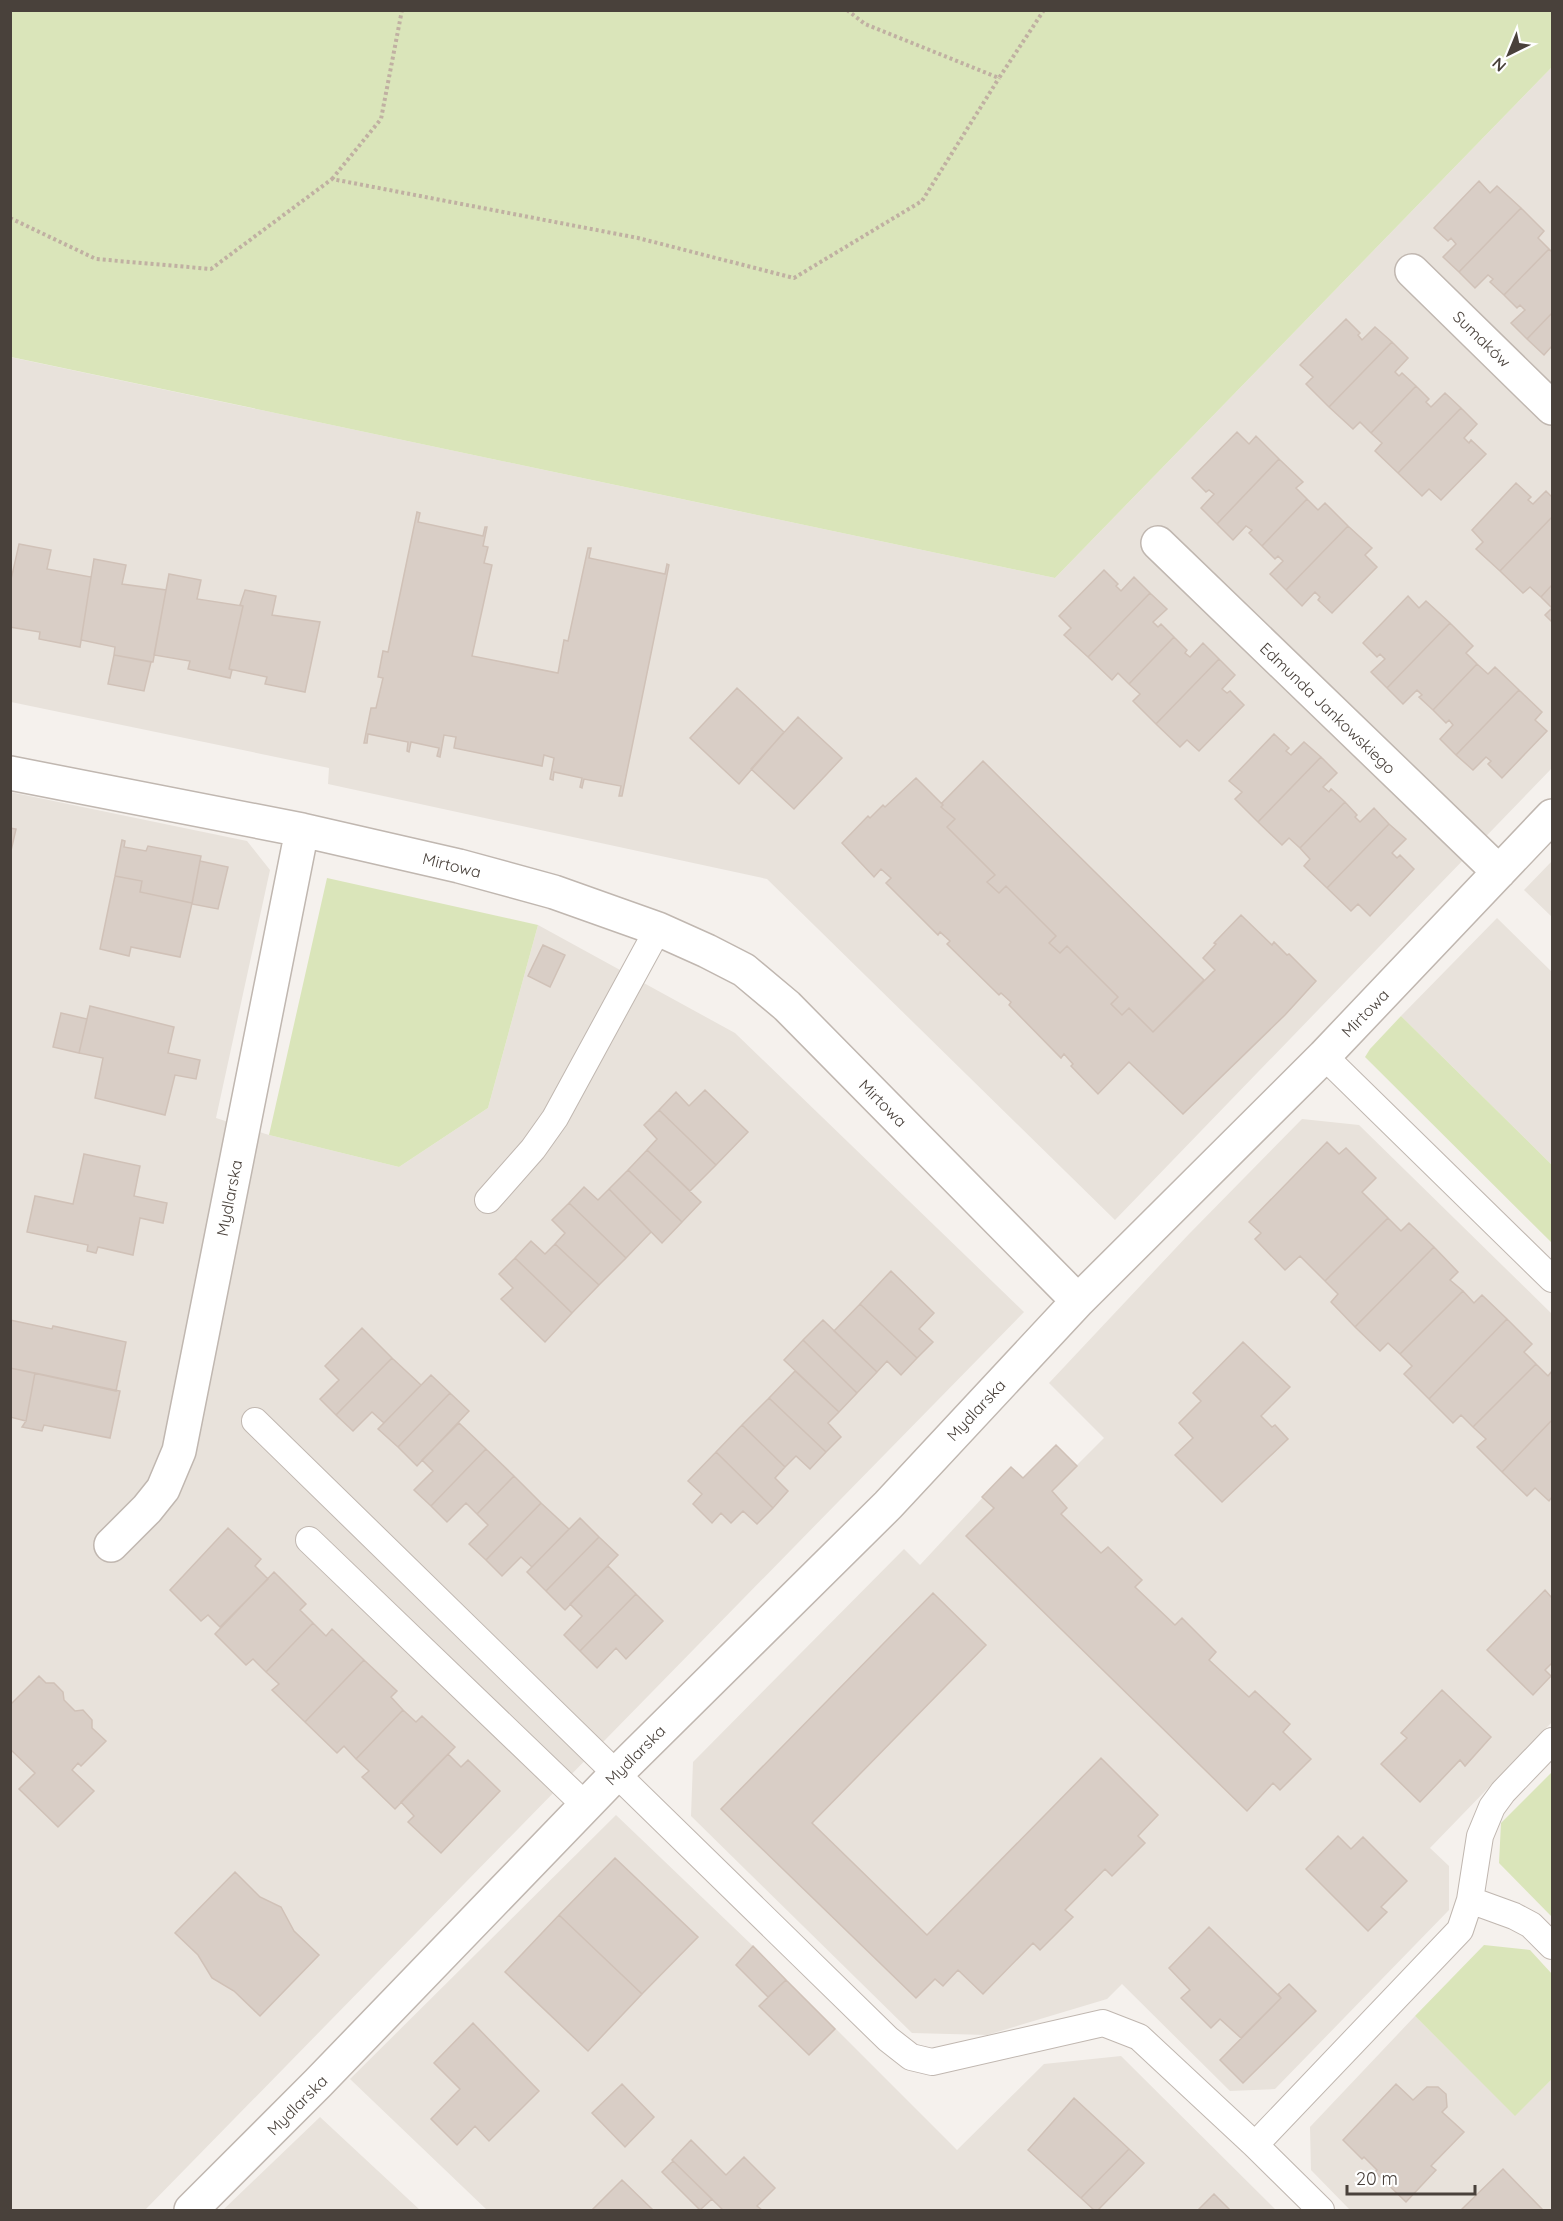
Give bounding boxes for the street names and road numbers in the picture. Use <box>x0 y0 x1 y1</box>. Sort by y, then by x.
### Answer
street label: Sumaków <box>1449 307 1515 371</box>
street label: Edmunda Jankowskiego <box>1256 638 1400 778</box>
street label: Mirtowa <box>421 848 483 882</box>
street label: Mirtowa <box>1337 985 1393 1041</box>
street label: Mirtowa <box>855 1075 911 1131</box>
street label: Mydlarska <box>212 1158 246 1238</box>
street label: Mydlarska <box>942 1375 1010 1445</box>
street label: Mydlarska <box>601 1721 669 1789</box>
street label: Mydlarska <box>263 2071 331 2139</box>

